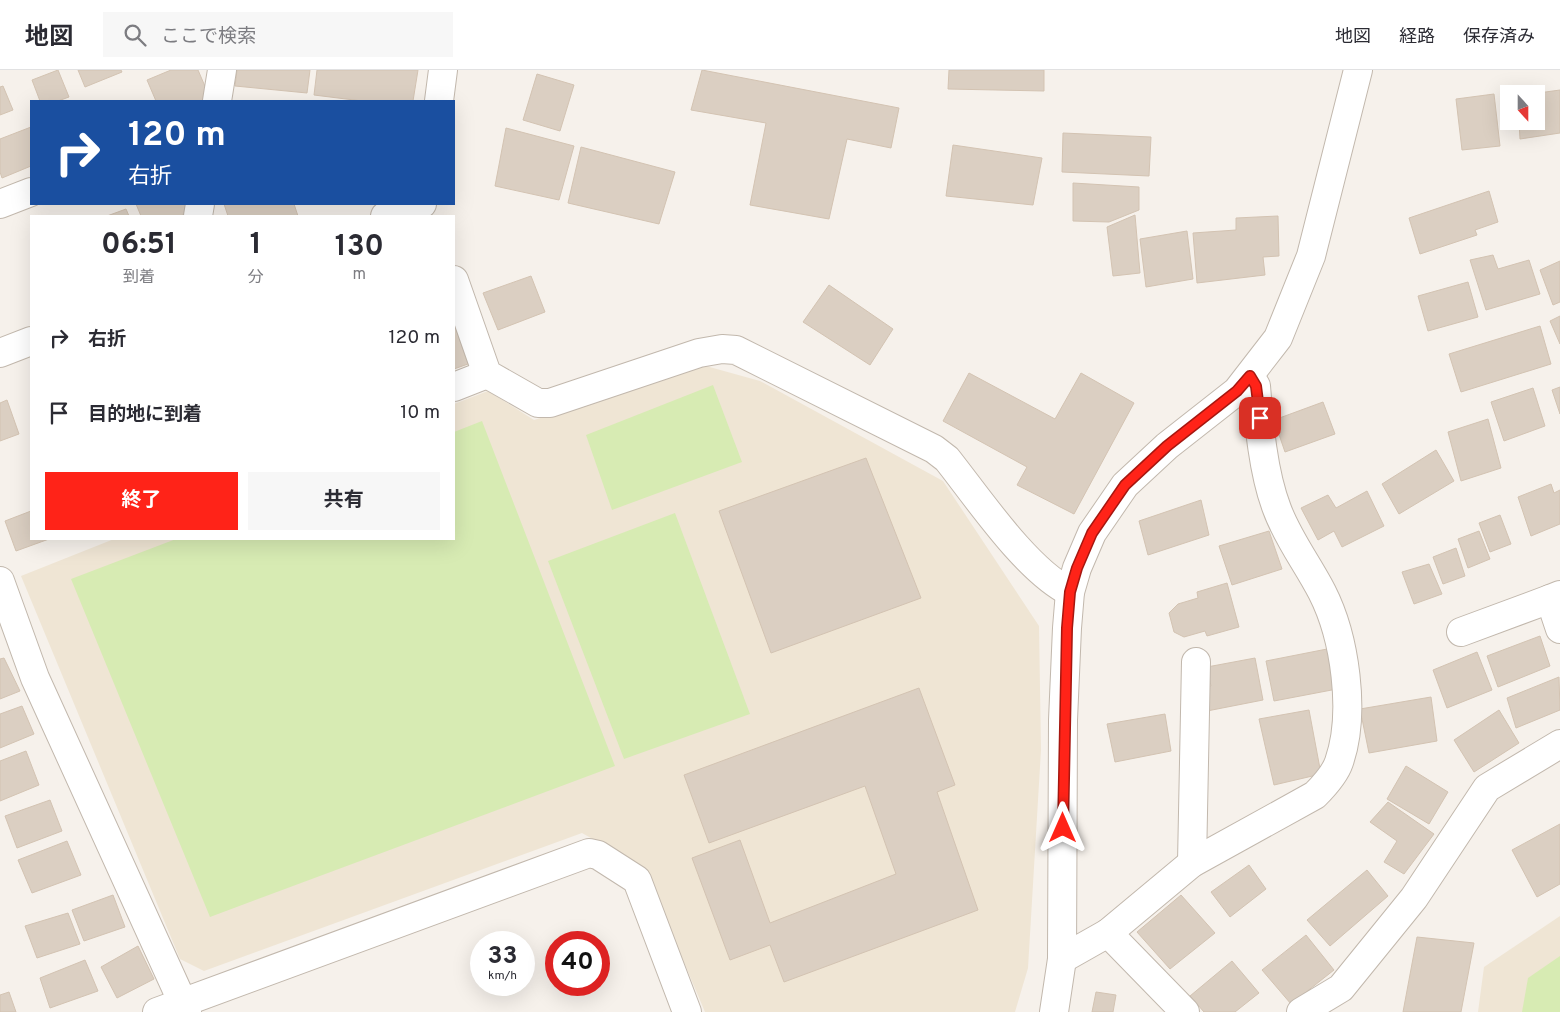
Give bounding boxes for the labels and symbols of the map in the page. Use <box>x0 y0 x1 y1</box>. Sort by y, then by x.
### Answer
north arrow <box>1500 85 1545 130</box>
pin <box>1239 397 1281 439</box>
position arrow <box>1036 801 1088 853</box>
speed limit sign: 40 <box>545 931 610 996</box>

